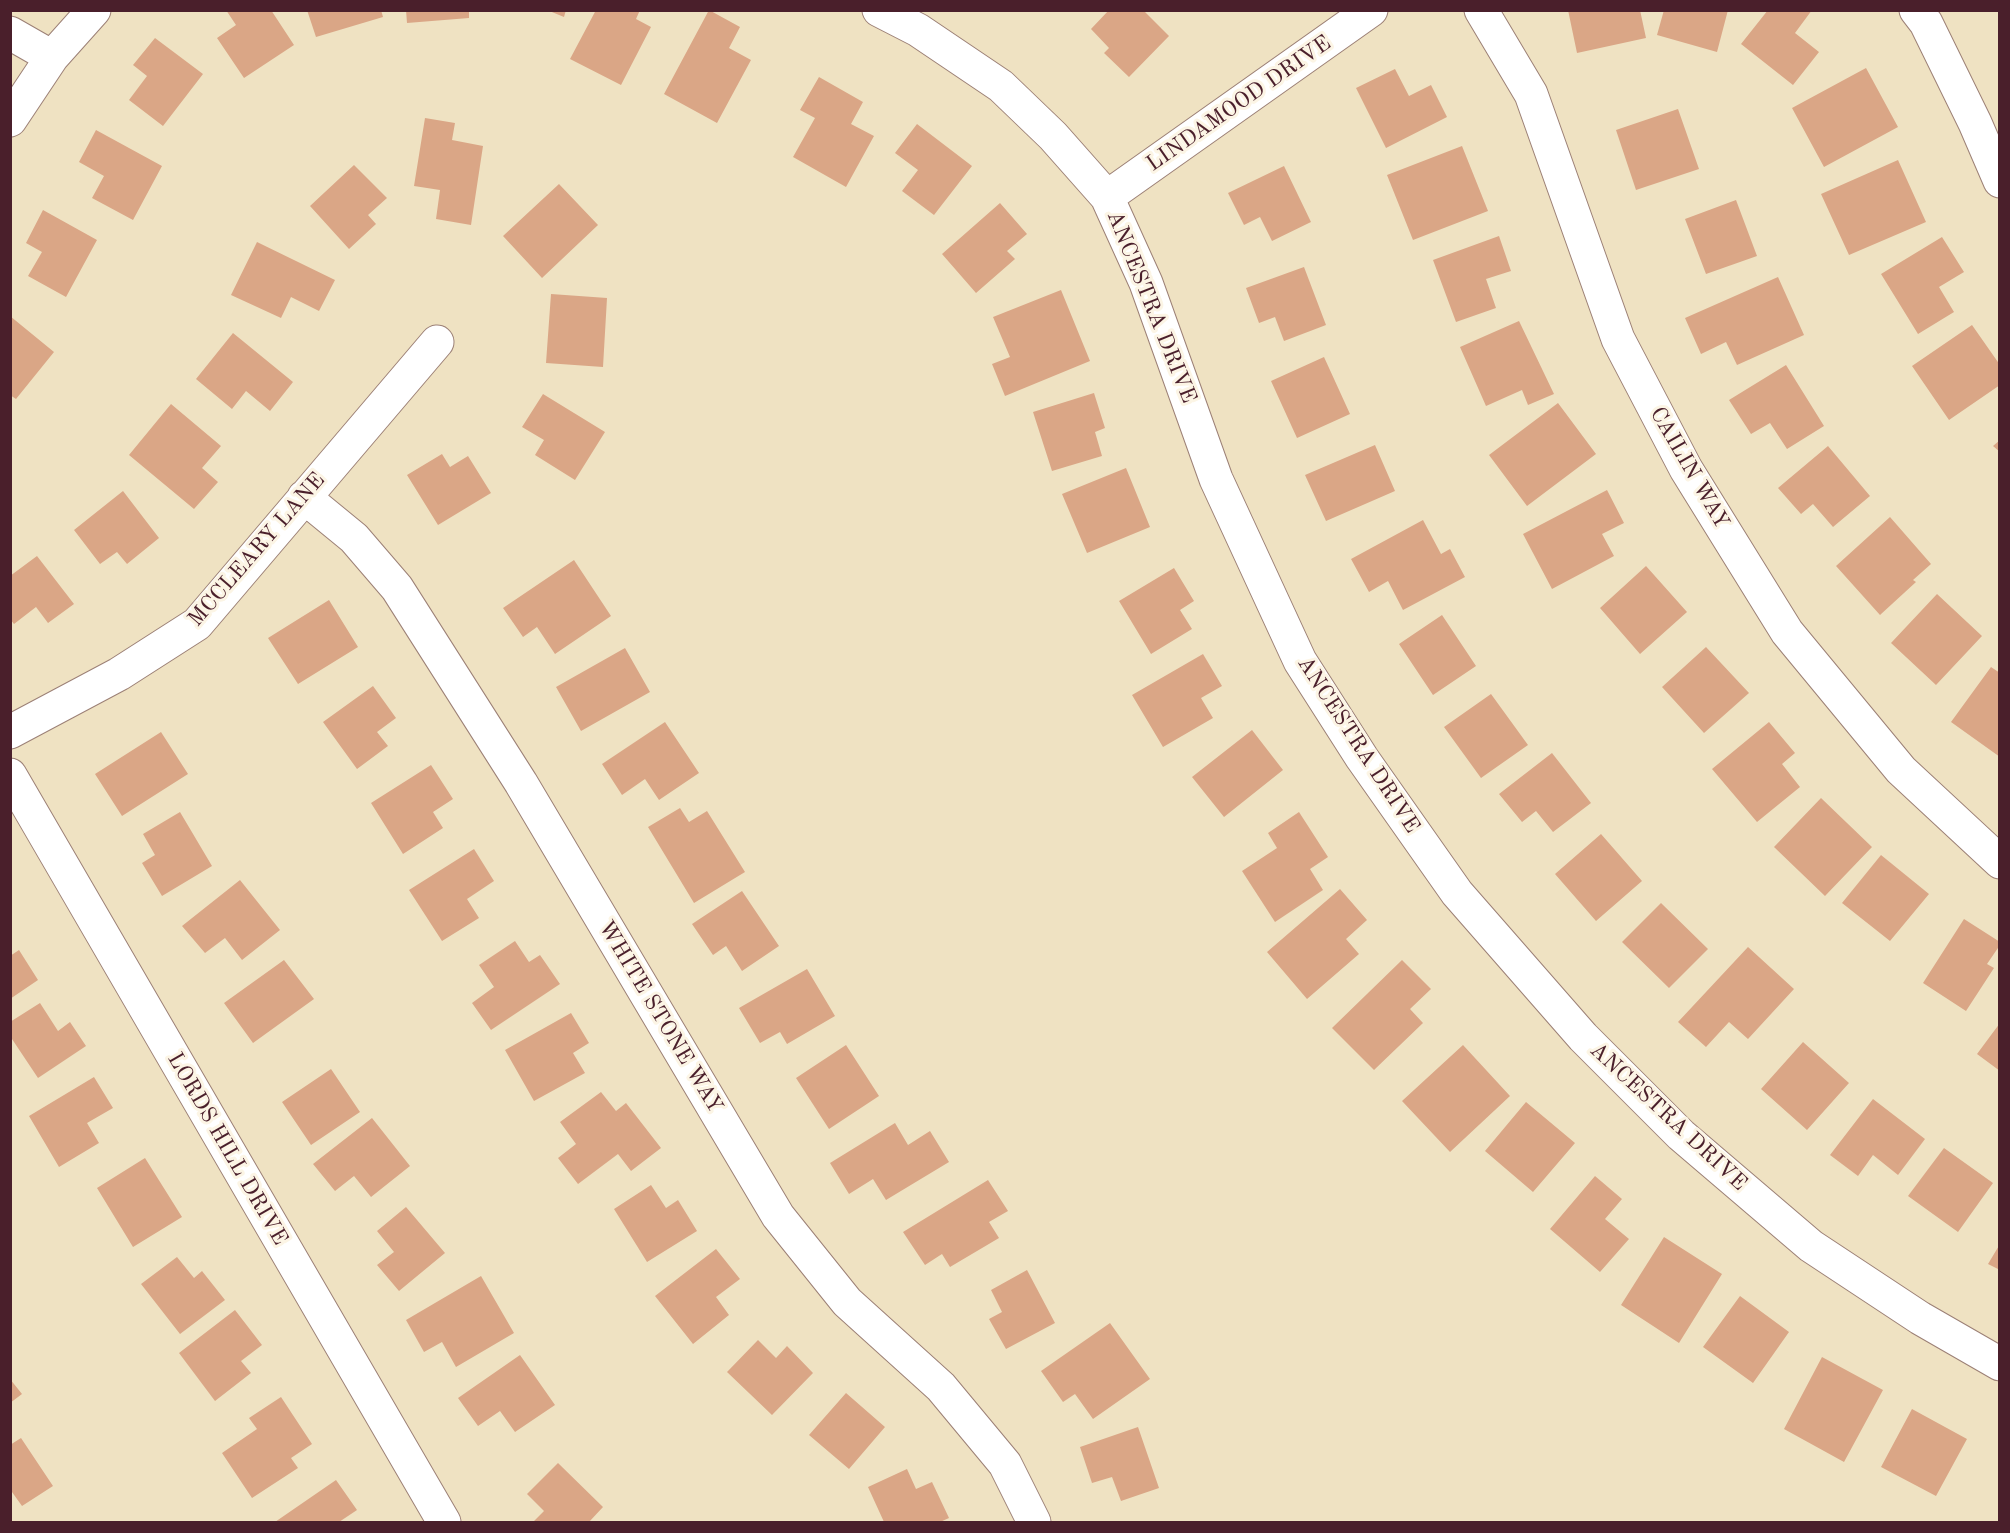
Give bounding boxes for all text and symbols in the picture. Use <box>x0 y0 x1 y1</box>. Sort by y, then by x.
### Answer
street label: LINDAMOOD DRIVE <box>1142 30 1336 178</box>
street label: ANCESTRA DRIVE <box>1100 207 1202 407</box>
street label: CAILIN WAY <box>1644 402 1734 534</box>
street label: MCCLEARY LANE <box>183 468 331 632</box>
street label: ANCESTRA DRIVE <box>1291 652 1425 838</box>
street label: WHITE STONE WAY <box>592 916 728 1118</box>
street label: ANCESTRA DRIVE <box>1584 1037 1752 1197</box>
street label: LORDS HILL DRIVE <box>161 1048 293 1250</box>

